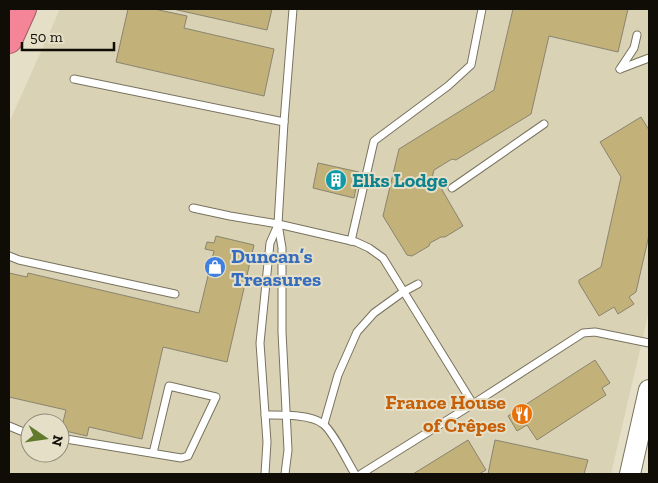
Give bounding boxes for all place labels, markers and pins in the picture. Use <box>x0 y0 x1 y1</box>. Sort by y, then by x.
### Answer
building icon: Elks Lodge <box>324 168 348 192</box>
place label: Elks Lodge <box>352 168 448 192</box>
place label: Duncan’s Treasures <box>231 244 321 291</box>
shop icon: Duncan’s Treasures <box>203 255 227 279</box>
place label: France House of Crêpes <box>385 390 506 437</box>
restaurant icon: France House of Crêpes <box>510 402 534 426</box>

